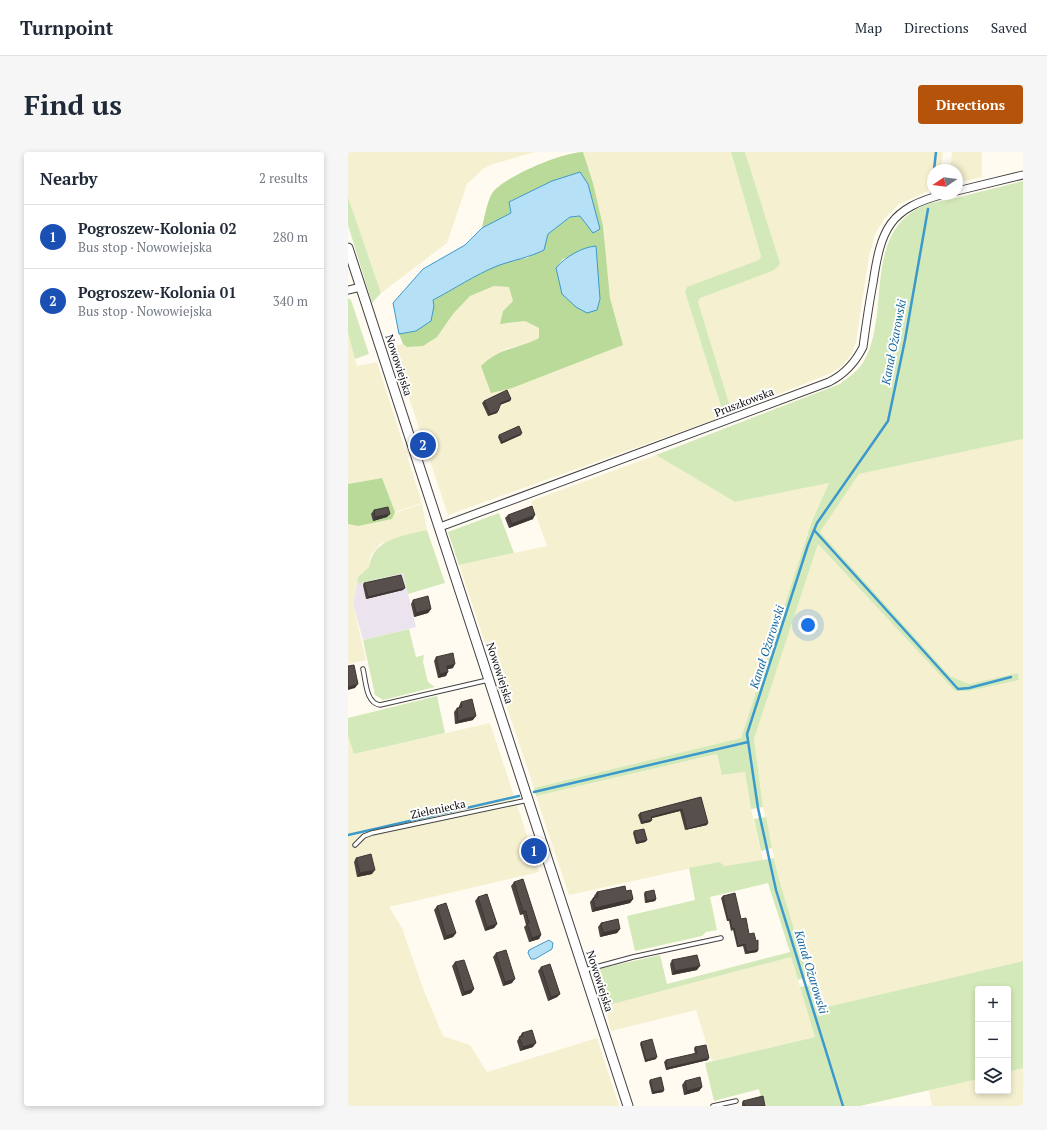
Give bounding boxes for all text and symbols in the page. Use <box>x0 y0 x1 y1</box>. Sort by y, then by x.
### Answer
text: Turnpoint <box>20 15 113 40</box>
text: Map <box>855 18 882 37</box>
text: Directions <box>904 18 969 37</box>
text: Saved <box>991 18 1027 37</box>
button: Directions <box>918 85 1023 124</box>
text: Find us <box>24 86 122 123</box>
north arrow <box>927 164 963 200</box>
text: Nearby <box>40 167 98 190</box>
text: 2 results <box>259 169 308 187</box>
text: Pogroszew-Kolonia 02 <box>78 218 237 238</box>
text: 1 <box>49 228 57 246</box>
text: 280 m <box>273 228 308 246</box>
text: Bus stop · Nowowiejska <box>78 238 212 256</box>
text: Pogroszew-Kolonia 01 <box>78 282 237 302</box>
text: 2 <box>49 292 57 310</box>
text: 340 m <box>273 292 308 310</box>
water label: Kanał Ożarowski <box>878 297 909 387</box>
text: Bus stop · Nowowiejska <box>78 302 212 320</box>
street label: Nowowiejska <box>382 332 416 398</box>
street label: Pruszkowska <box>712 384 776 420</box>
pin: 2 <box>410 430 436 460</box>
water label: Kanał Ożarowski <box>746 603 787 691</box>
your location <box>798 615 818 635</box>
street label: Nowowiejska <box>483 640 517 706</box>
street label: Zieleniecka <box>409 796 467 822</box>
pin: 1 <box>521 836 547 866</box>
water label: Kanał Ożarowski <box>791 927 832 1016</box>
street label: Nowowiejska <box>583 948 617 1014</box>
map controls <box>975 986 1011 1094</box>
button: + <box>975 986 1011 1022</box>
button: − <box>975 1022 1011 1058</box>
button: layers <box>975 1058 1011 1094</box>

